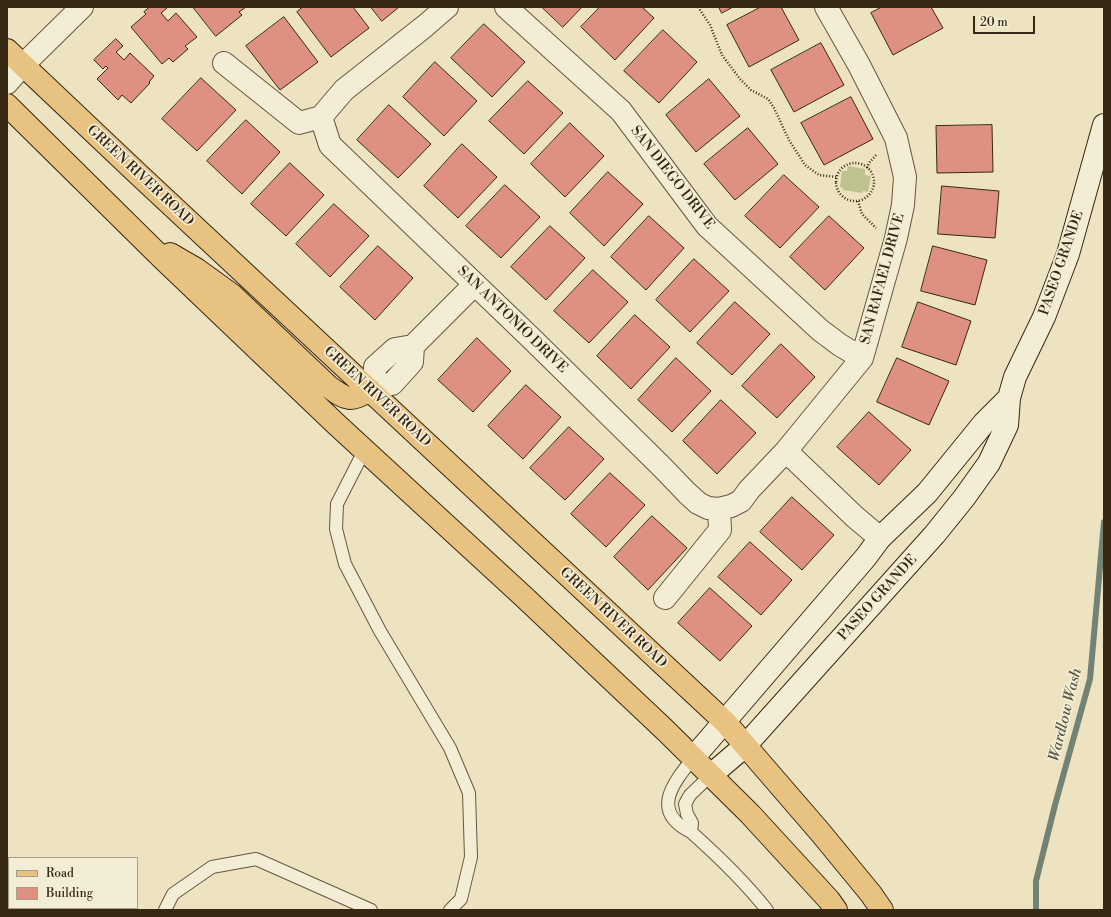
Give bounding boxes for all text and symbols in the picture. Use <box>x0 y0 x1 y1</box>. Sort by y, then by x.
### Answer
scale bar <box>975 8 1037 34</box>
text: 20 m <box>980 15 1008 30</box>
street label: GREEN RIVER ROAD <box>83 122 197 230</box>
street label: SAN DIEGO DRIVE <box>627 123 717 233</box>
street label: PASEO GRANDE <box>1036 208 1088 318</box>
street label: SAN RAFAEL DRIVE <box>857 212 909 346</box>
street label: SAN ANTONIO DRIVE <box>454 263 570 377</box>
street label: GREEN RIVER ROAD <box>320 343 434 451</box>
street label: PASEO GRANDE <box>835 552 921 644</box>
street label: GREEN RIVER ROAD <box>556 564 670 672</box>
water label: Wardlow Wash <box>1046 667 1086 763</box>
legend <box>8 857 138 909</box>
text: Road <box>46 866 74 881</box>
text: Building <box>46 886 93 901</box>

